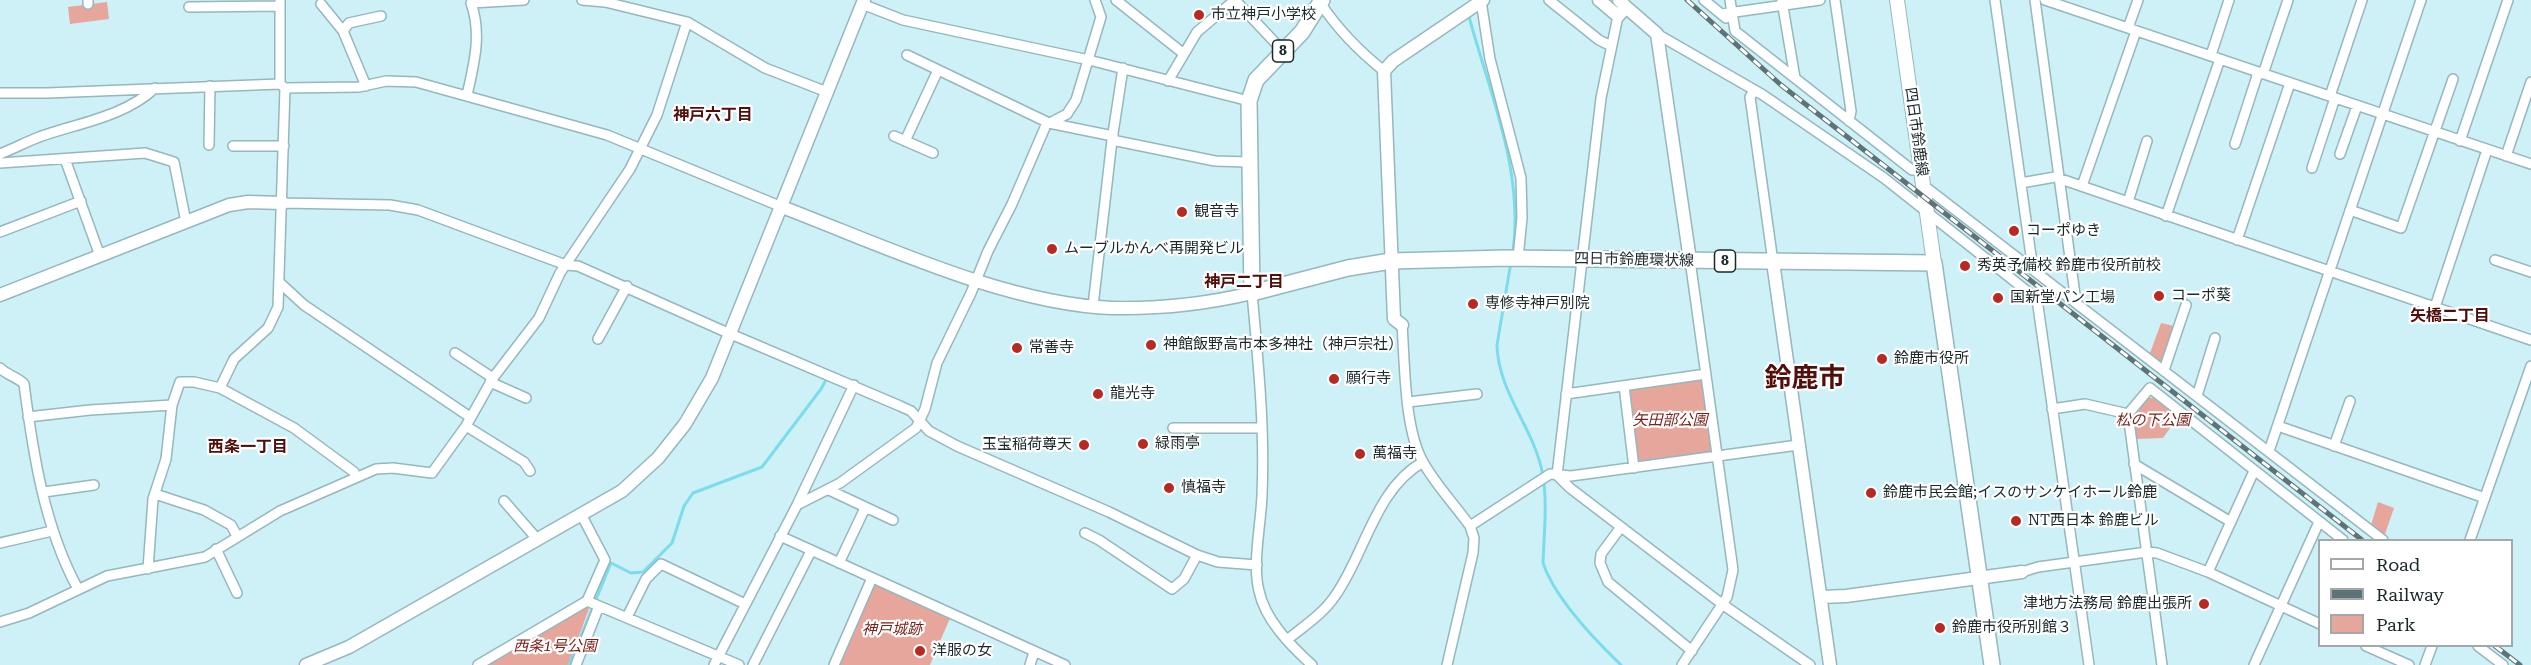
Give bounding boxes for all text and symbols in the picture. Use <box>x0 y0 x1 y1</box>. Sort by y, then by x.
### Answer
place label: 市立神戸小学校 <box>1211 6 1316 24</box>
marker: 市立神戸小学校 <box>1192 8 1206 22</box>
road number: 8 <box>1272 40 1294 62</box>
street label: 四日市鈴鹿線 <box>1901 86 1931 178</box>
district label: 神戸六丁目 <box>673 105 753 125</box>
place label: 観音寺 <box>1194 203 1239 221</box>
marker: 観音寺 <box>1175 205 1189 219</box>
place label: コーポゆき <box>2026 222 2101 240</box>
marker: コーポゆき <box>2007 224 2021 238</box>
place label: ムーブルかんべ再開発ビル <box>1064 240 1244 258</box>
marker: ムーブルかんべ再開発ビル <box>1045 242 1059 256</box>
street label: 四日市鈴鹿環状線 <box>1574 250 1694 270</box>
road number: 8 <box>1714 250 1736 272</box>
place label: 秀英予備校 鈴鹿市役所前校 <box>1977 257 2161 275</box>
marker: 秀英予備校 鈴鹿市役所前校 <box>1958 259 1972 273</box>
district label: 神戸二丁目 <box>1204 272 1284 292</box>
place label: コーポ葵 <box>2171 287 2231 305</box>
place label: 国新堂パン工場 <box>2010 289 2115 307</box>
marker: コーポ葵 <box>2152 289 2166 303</box>
marker: 国新堂パン工場 <box>1991 291 2005 305</box>
place label: 専修寺神戸別院 <box>1485 295 1590 313</box>
marker: 専修寺神戸別院 <box>1466 297 1480 311</box>
district label: 矢橋二丁目 <box>2410 306 2490 326</box>
place label: 神館飯野高市本多神社（神戸宗社） <box>1163 336 1403 354</box>
marker: 神館飯野高市本多神社（神戸宗社） <box>1144 338 1158 352</box>
place label: 常善寺 <box>1029 339 1074 357</box>
marker: 常善寺 <box>1010 341 1024 355</box>
place label: 鈴鹿市役所 <box>1894 350 1969 368</box>
marker: 鈴鹿市役所 <box>1875 352 1889 366</box>
district label: 鈴鹿市 <box>1765 363 1845 395</box>
place label: 願行寺 <box>1346 370 1391 388</box>
marker: 願行寺 <box>1327 372 1341 386</box>
place label: 龍光寺 <box>1110 385 1155 403</box>
marker: 龍光寺 <box>1091 387 1105 401</box>
park label: 矢田部公園 <box>1633 412 1707 430</box>
park label: 松の下公園 <box>2116 412 2190 430</box>
place label: 緑雨亭 <box>1155 435 1200 453</box>
place label: 玉宝稲荷尊天 <box>982 436 1072 454</box>
district label: 西条一丁目 <box>208 437 288 457</box>
marker: 緑雨亭 <box>1136 437 1150 451</box>
marker: 玉宝稲荷尊天 <box>1077 438 1091 452</box>
place label: 萬福寺 <box>1372 445 1417 463</box>
marker: 萬福寺 <box>1353 447 1367 461</box>
place label: 慎福寺 <box>1181 479 1226 497</box>
marker: 慎福寺 <box>1162 481 1176 495</box>
place label: 鈴鹿市民会館;イスのサンケイホール鈴鹿 <box>1883 484 2157 502</box>
marker: 鈴鹿市民会館;イスのサンケイホール鈴鹿 <box>1864 486 1878 500</box>
place label: NT西日本 鈴鹿ビル <box>2028 512 2159 530</box>
marker: NT西日本 鈴鹿ビル <box>2009 514 2023 528</box>
legend <box>2318 539 2513 647</box>
text: Road <box>2376 554 2420 575</box>
text: Railway <box>2376 584 2444 605</box>
place label: 津地方法務局 鈴鹿出張所 <box>2023 595 2192 613</box>
marker: 津地方法務局 鈴鹿出張所 <box>2197 597 2211 611</box>
text: Park <box>2376 614 2416 635</box>
place label: 鈴鹿市役所別館３ <box>1952 619 2072 637</box>
park label: 神戸城跡 <box>862 621 922 639</box>
marker: 鈴鹿市役所別館３ <box>1933 621 1947 635</box>
park label: 西条1号公園 <box>513 638 597 656</box>
place label: 洋服の女 <box>932 642 992 660</box>
marker: 洋服の女 <box>913 644 927 658</box>

